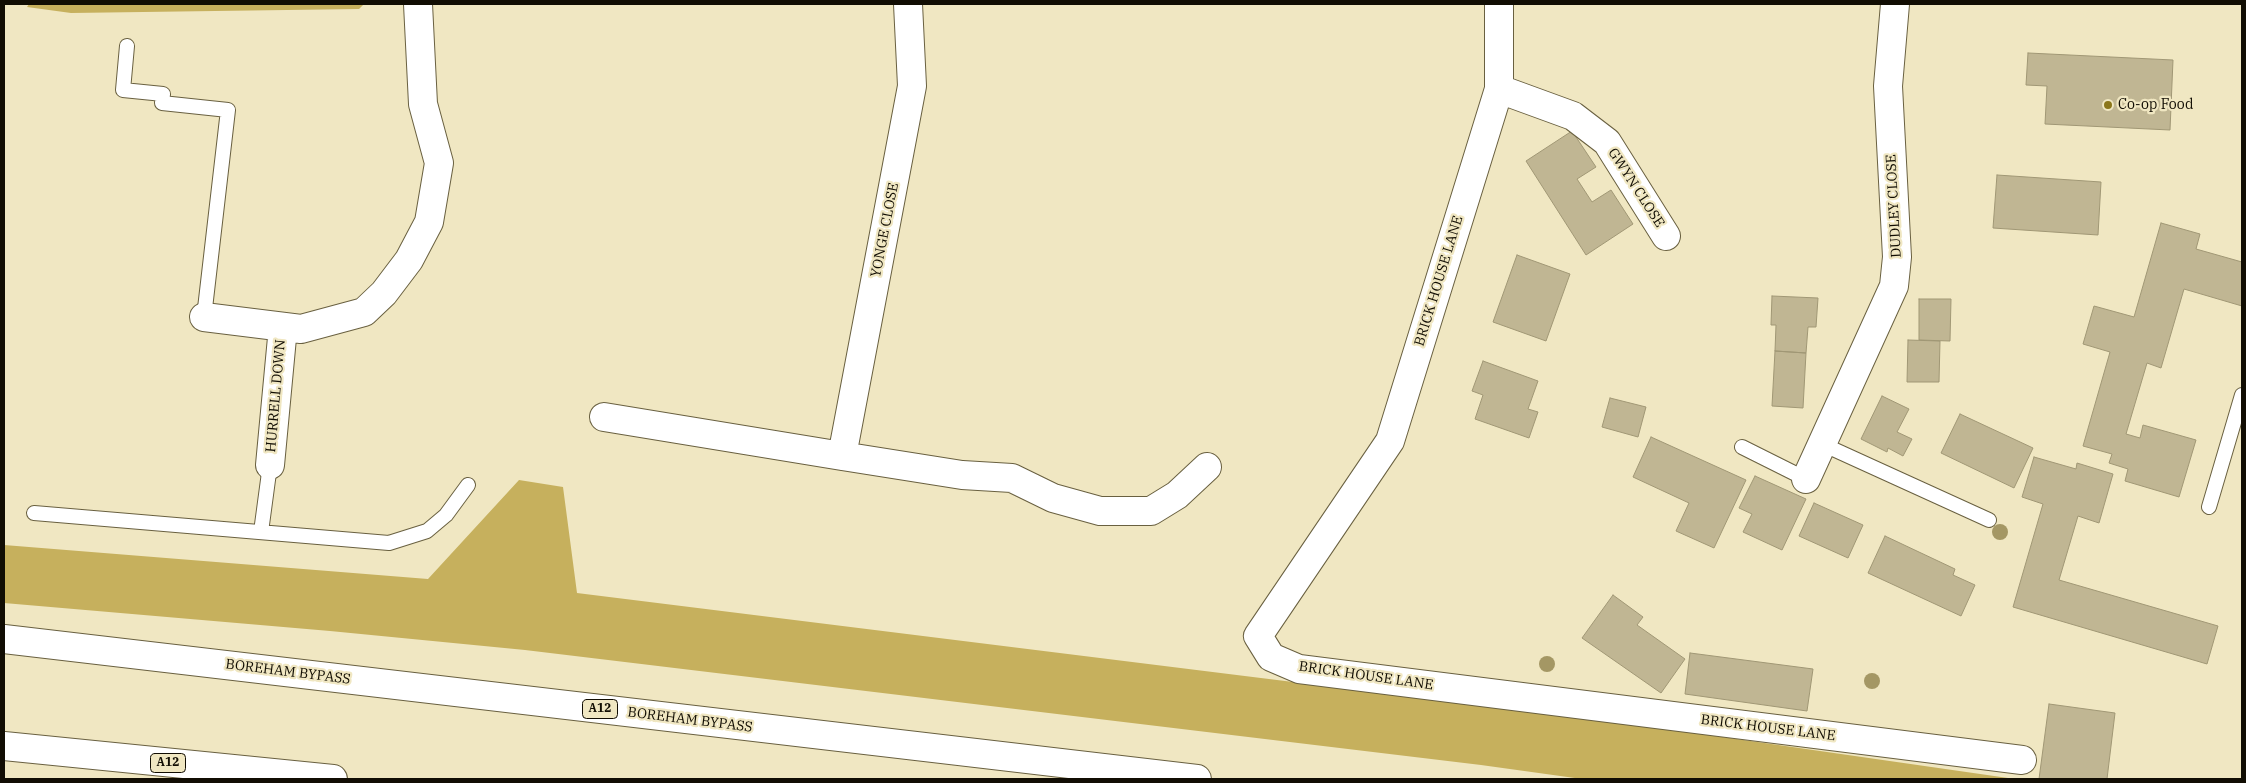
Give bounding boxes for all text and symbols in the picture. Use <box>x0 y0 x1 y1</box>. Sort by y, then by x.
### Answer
place label: Co-op Food <box>2118 97 2193 113</box>
marker: Co-op Food <box>2102 99 2114 111</box>
street label: GWYN CLOSE <box>1604 145 1668 231</box>
street label: DUDLEY CLOSE <box>1883 154 1905 258</box>
street label: YONGE CLOSE <box>868 181 902 279</box>
street label: BRICK HOUSE LANE <box>1411 214 1467 348</box>
street label: HURRELL DOWN <box>263 339 289 453</box>
street label: BOREHAM BYPASS <box>225 656 351 688</box>
street label: BRICK HOUSE LANE <box>1298 658 1434 694</box>
road number: A12 <box>582 700 618 719</box>
street label: BOREHAM BYPASS <box>627 704 753 736</box>
street label: BRICK HOUSE LANE <box>1700 711 1836 745</box>
road number: A12 <box>150 754 186 772</box>

